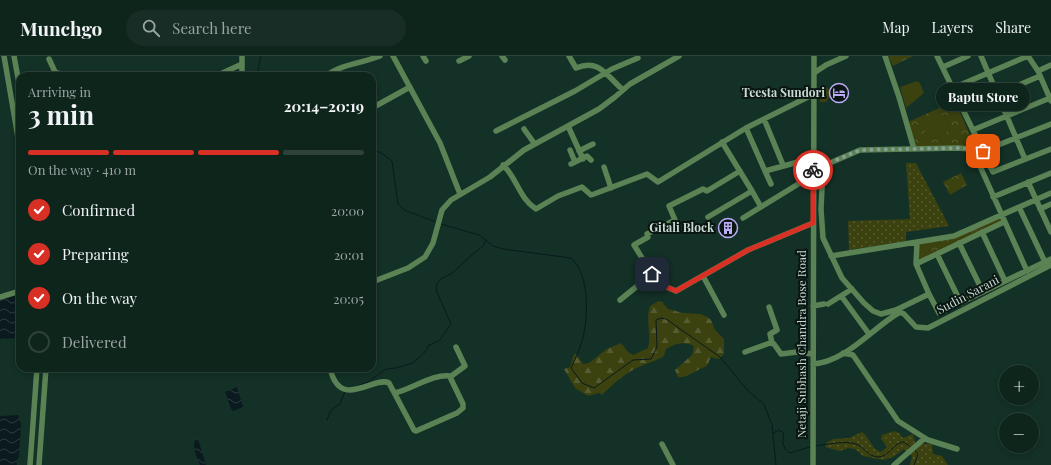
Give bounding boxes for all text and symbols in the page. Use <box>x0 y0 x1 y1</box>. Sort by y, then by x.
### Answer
search box <box>126 10 406 46</box>
text: Munchgo <box>20 15 102 41</box>
icon: search <box>140 17 162 39</box>
text: Search here <box>172 18 252 38</box>
text: Map <box>882 18 910 37</box>
text: Layers <box>932 18 973 37</box>
text: Share <box>995 18 1031 37</box>
hotel icon: Teesta Sundori <box>828 82 850 104</box>
text: Arriving in <box>28 83 91 100</box>
callout: Baptu Store <box>936 83 1030 111</box>
place label: Teesta Sundori <box>742 84 825 100</box>
text: Baptu Store <box>948 88 1018 105</box>
text: 20:14–20:19 <box>284 96 364 116</box>
text: 3 min <box>28 97 94 132</box>
pin <box>966 134 1000 168</box>
icon: bag <box>972 140 994 162</box>
courier <box>793 150 833 190</box>
icon: bike <box>802 159 824 181</box>
text: On the way · 410 m <box>28 161 136 178</box>
icon: check <box>28 199 50 221</box>
text: Confirmed <box>62 200 135 220</box>
text: 20:00 <box>331 202 364 219</box>
building icon: Gitali Block <box>717 217 739 239</box>
place label: Gitali Block <box>649 219 715 235</box>
icon: check <box>28 243 50 265</box>
text: Preparing <box>62 244 129 264</box>
text: 20:01 <box>334 246 364 263</box>
street label: Netaji Subhash Chandra Bose Road <box>793 250 809 438</box>
pin <box>635 257 669 291</box>
icon: home <box>641 263 663 285</box>
street label: Sudin Sarani <box>934 271 1002 317</box>
icon: check <box>28 287 50 309</box>
text: On the way <box>62 288 137 308</box>
text: 20:05 <box>333 290 364 307</box>
text: Delivered <box>62 332 127 352</box>
map controls <box>999 365 1039 453</box>
button: + <box>999 365 1039 405</box>
button: − <box>999 413 1039 453</box>

